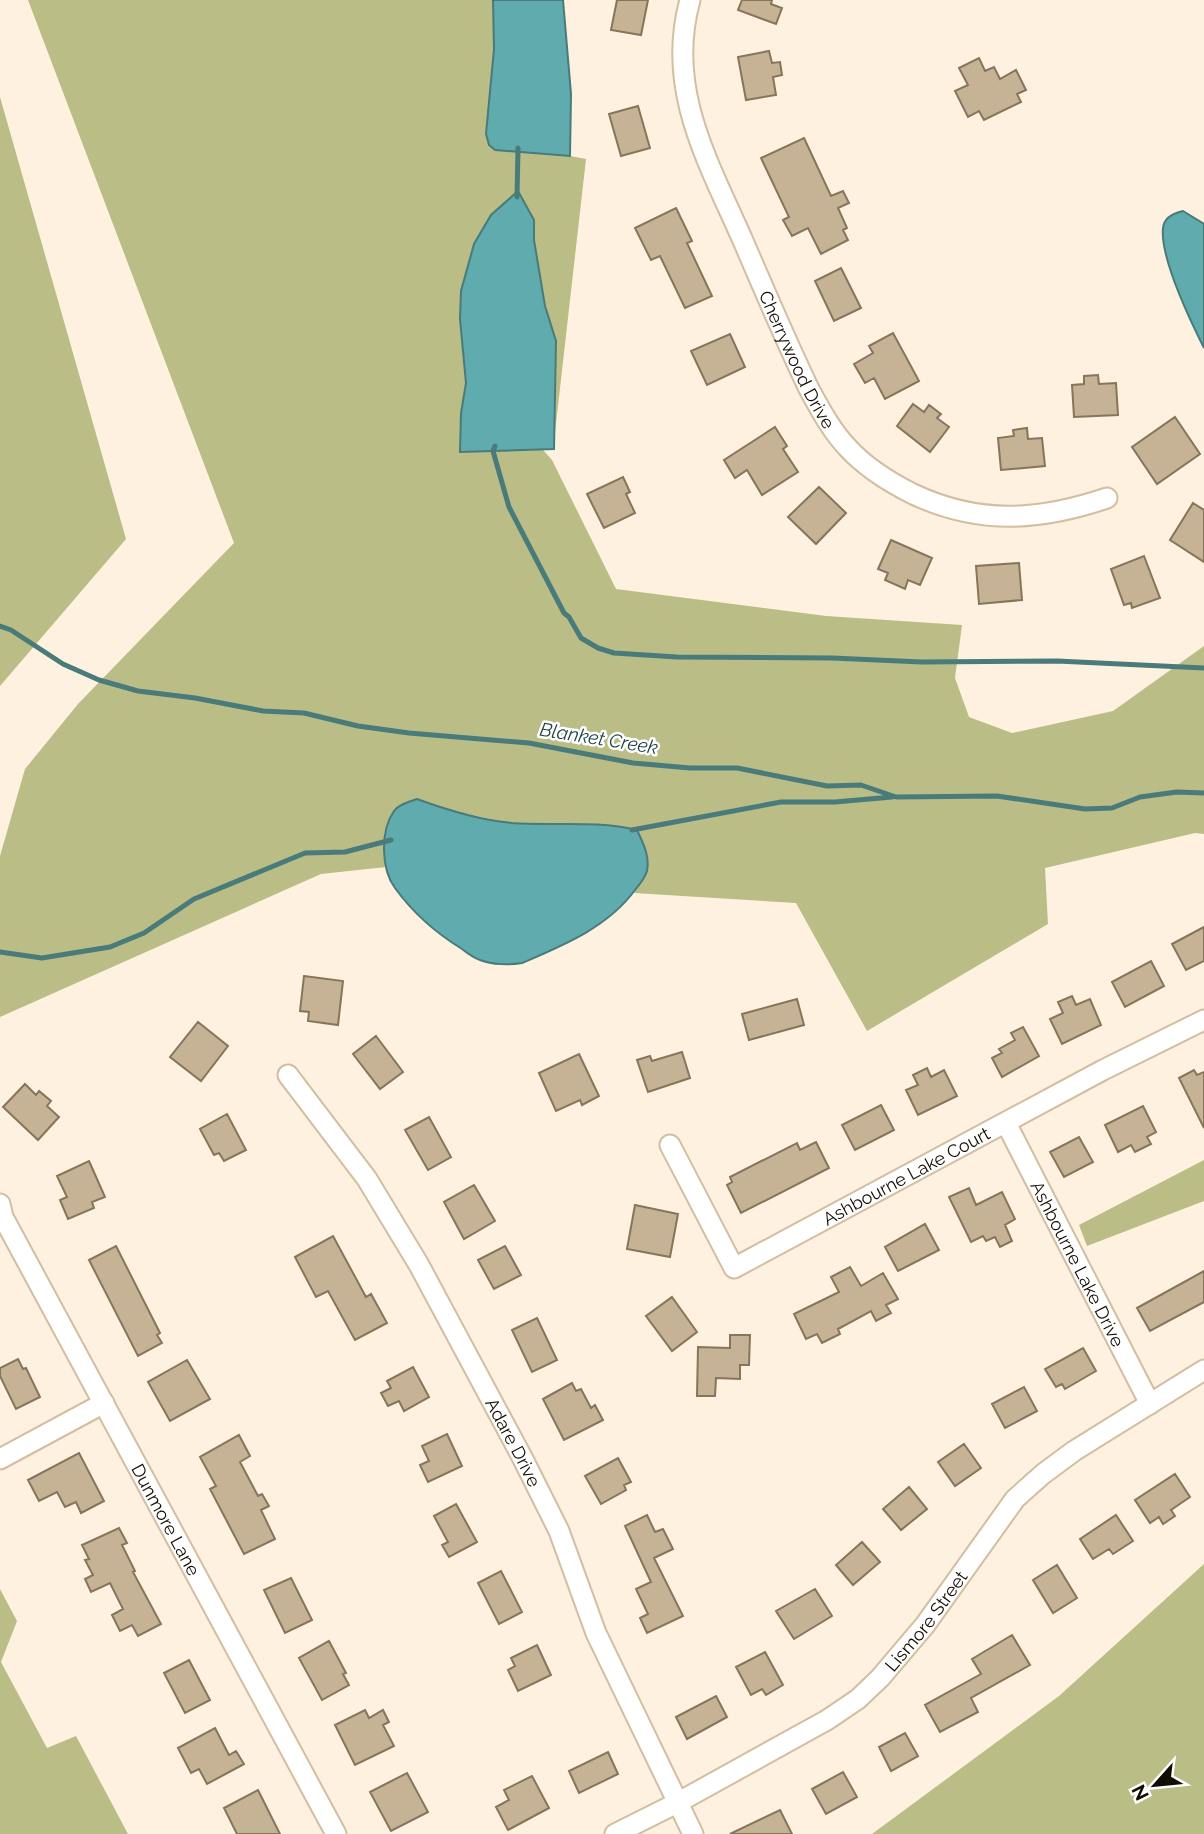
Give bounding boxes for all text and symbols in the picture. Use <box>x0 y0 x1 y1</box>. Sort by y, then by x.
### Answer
street label: Cherrywood Drive <box>755 287 840 433</box>
water label: Blanket Creek <box>538 718 660 758</box>
street label: Ashbourne Lake Court <box>819 1122 993 1229</box>
street label: Ashbourne Lake Drive <box>1027 1177 1129 1350</box>
street label: Adare Drive <box>482 1394 546 1490</box>
street label: Dunmore Lane <box>128 1460 205 1579</box>
street label: Lismore Street <box>880 1566 971 1675</box>
north arrow <box>1120 1750 1190 1820</box>
text: N <box>1127 1781 1153 1804</box>

